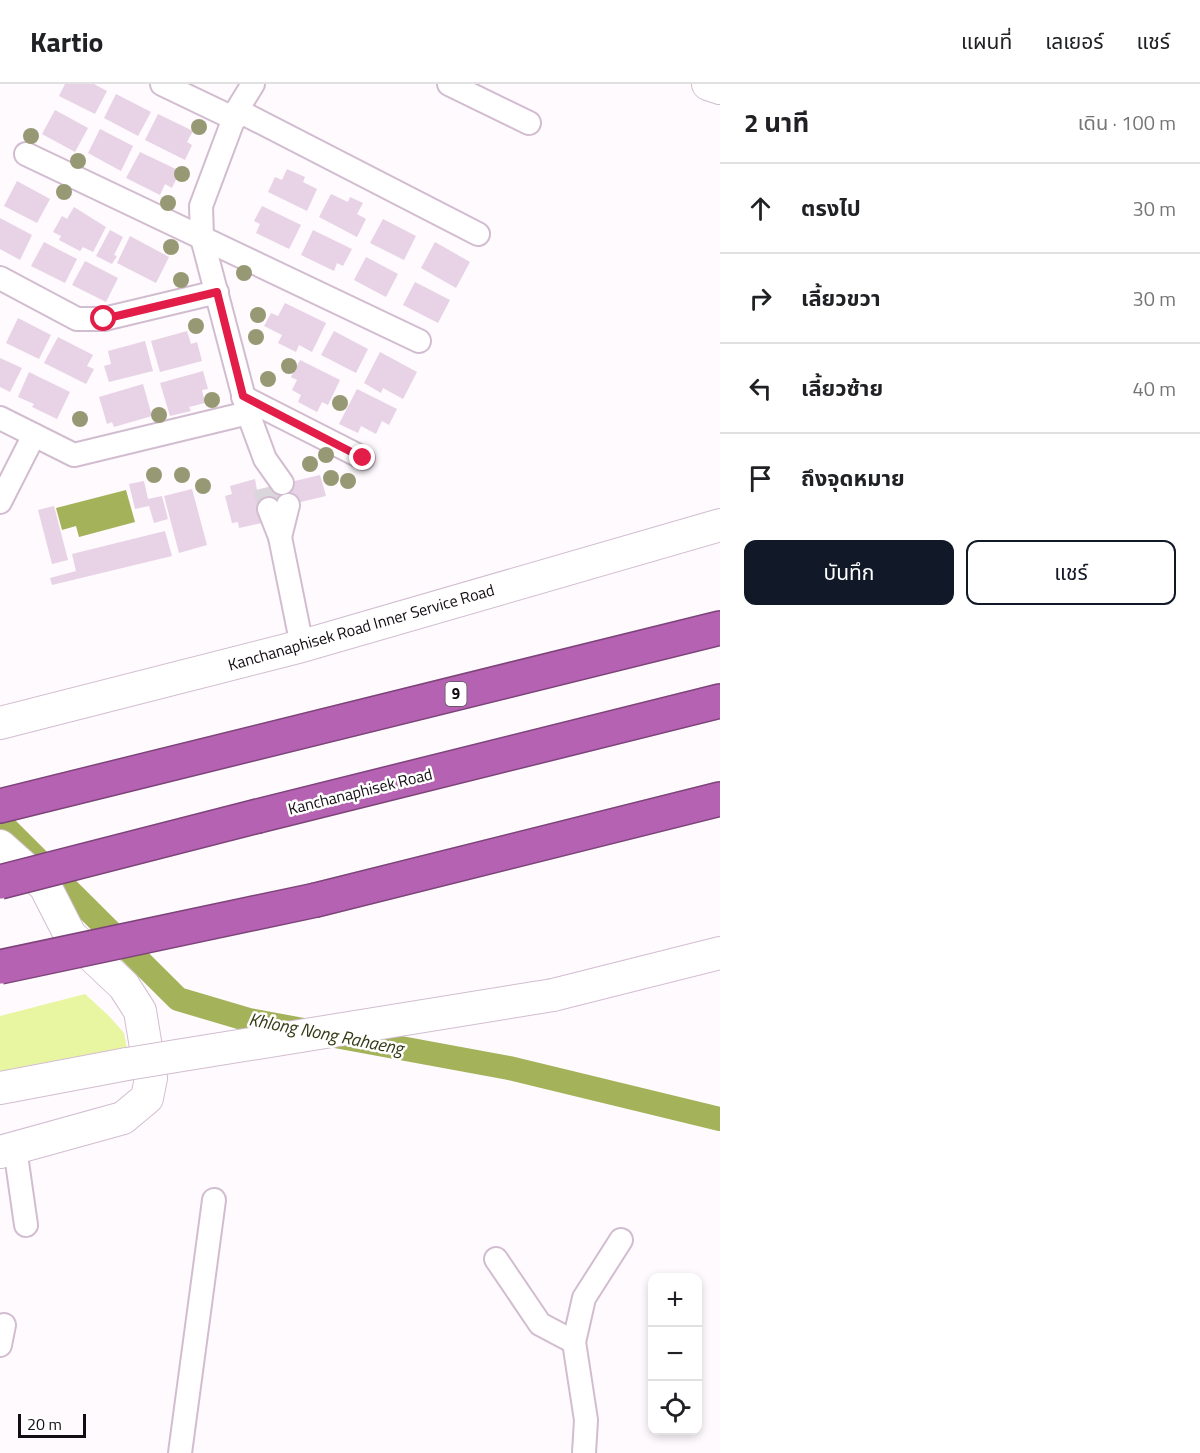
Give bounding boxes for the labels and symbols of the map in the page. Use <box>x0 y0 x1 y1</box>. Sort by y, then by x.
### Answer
route start <box>90 305 116 331</box>
route end <box>349 444 375 470</box>
street label: Kanchanaphisek Road Inner Service Road <box>225 577 497 677</box>
road number: 9 <box>446 682 466 706</box>
street label: Kanchanaphisek Road <box>285 761 435 821</box>
water label: Khlong Nong Rahaeng <box>247 1005 408 1062</box>
scale bar <box>18 1411 86 1438</box>

